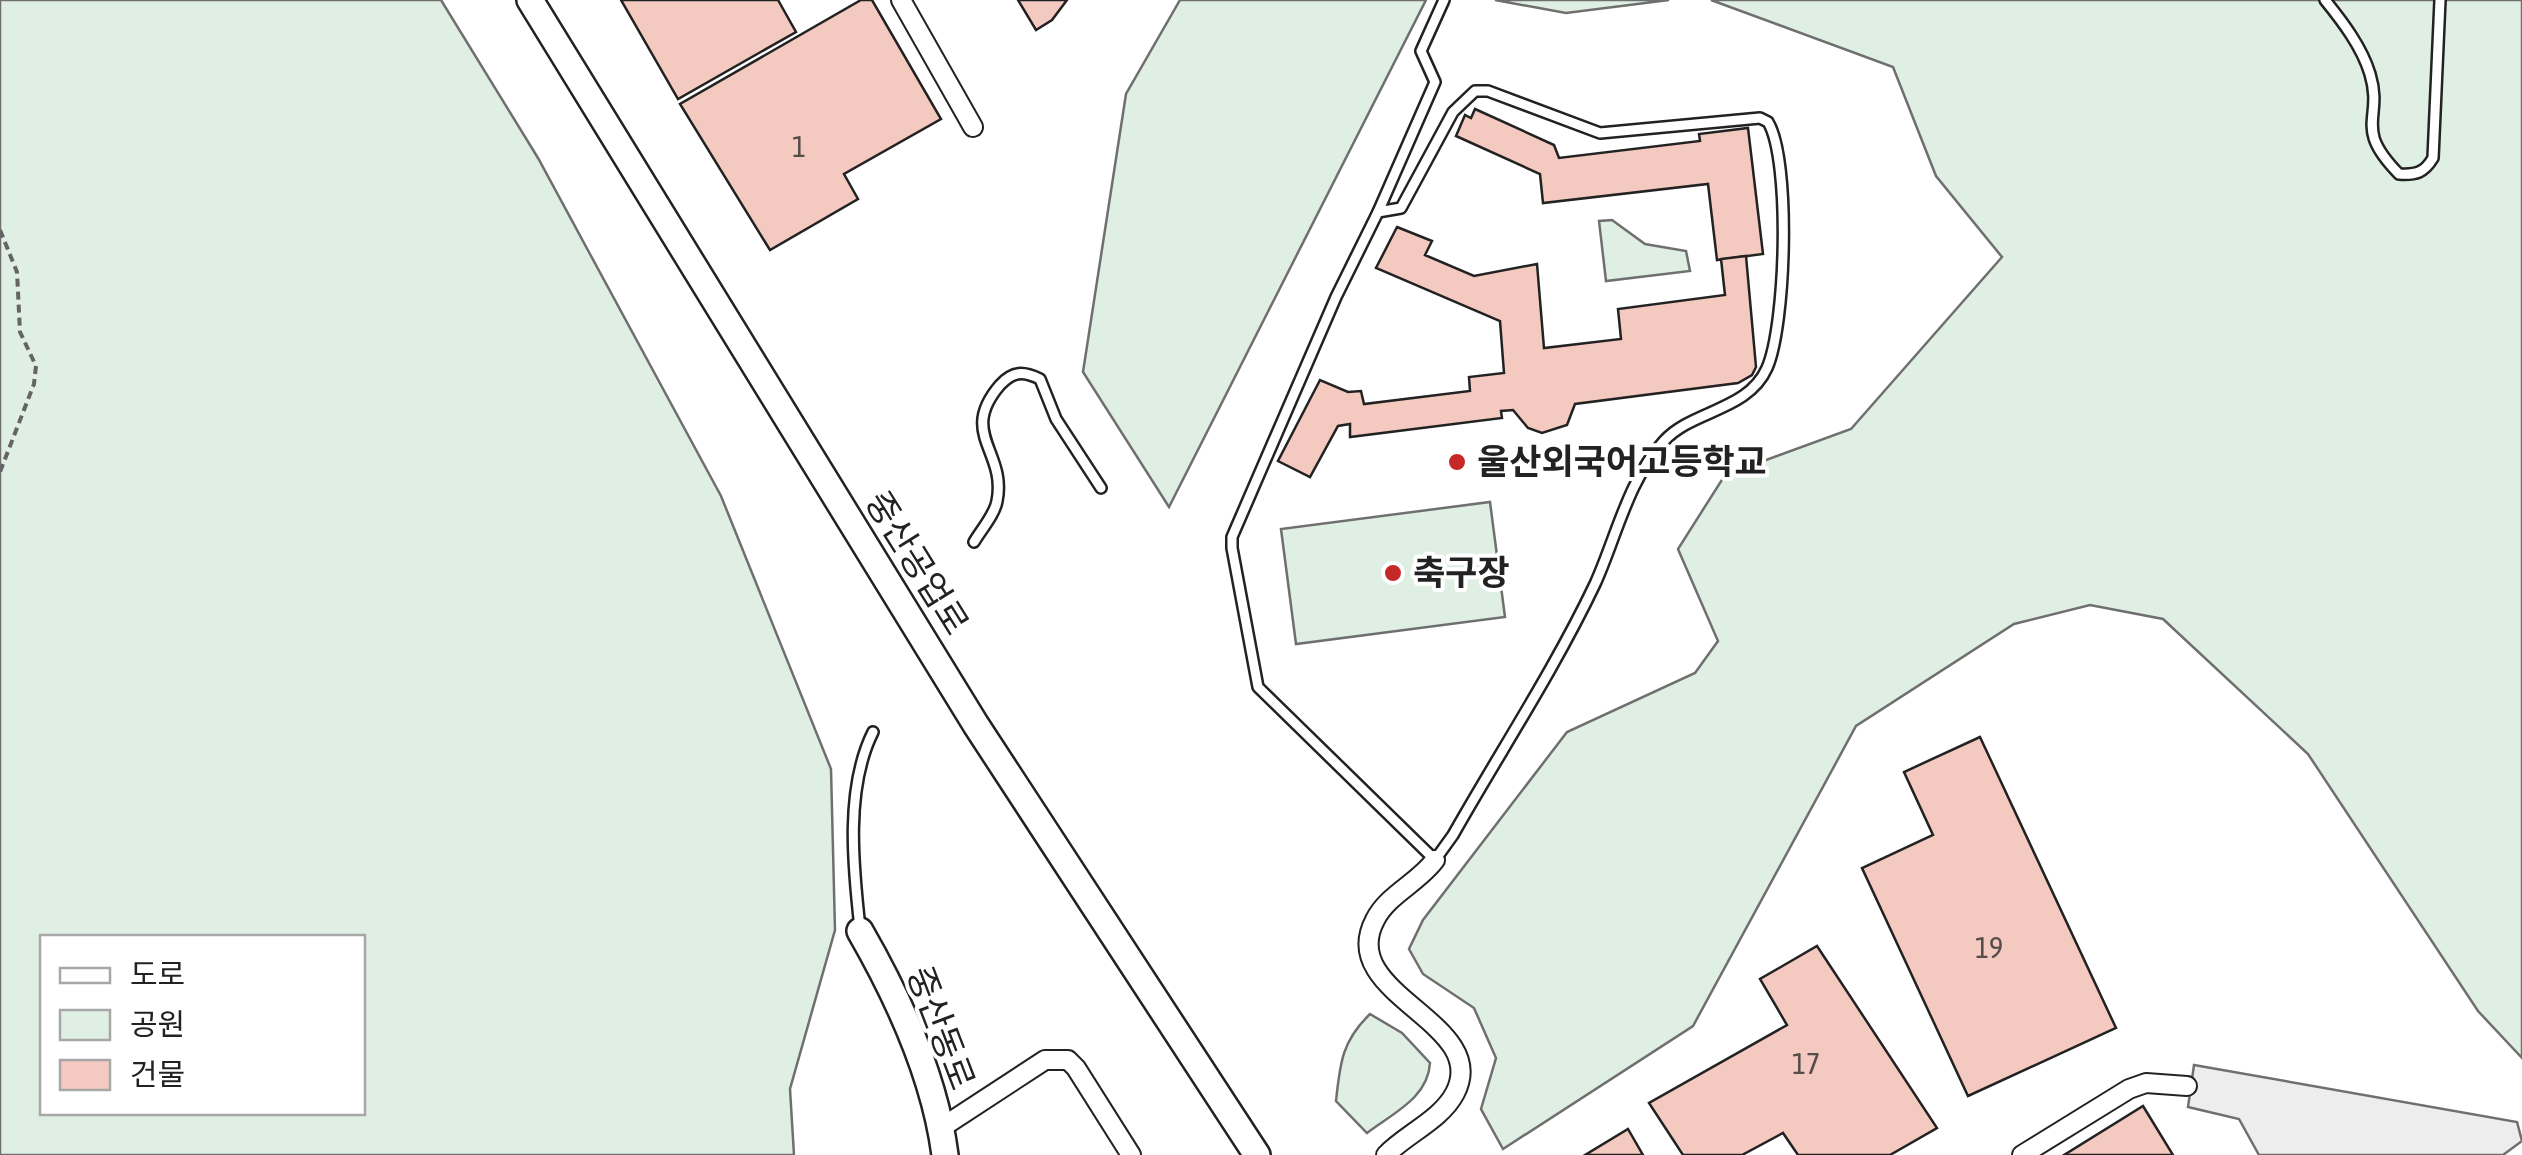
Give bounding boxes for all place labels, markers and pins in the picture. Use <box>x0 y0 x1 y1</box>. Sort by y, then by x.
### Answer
place label: 울산외국어고등학교 <box>1477 441 1767 481</box>
marker: 울산외국어고등학교 <box>1446 451 1468 473</box>
place label: 축구장 <box>1413 552 1510 592</box>
marker: 축구장 <box>1382 562 1404 584</box>

